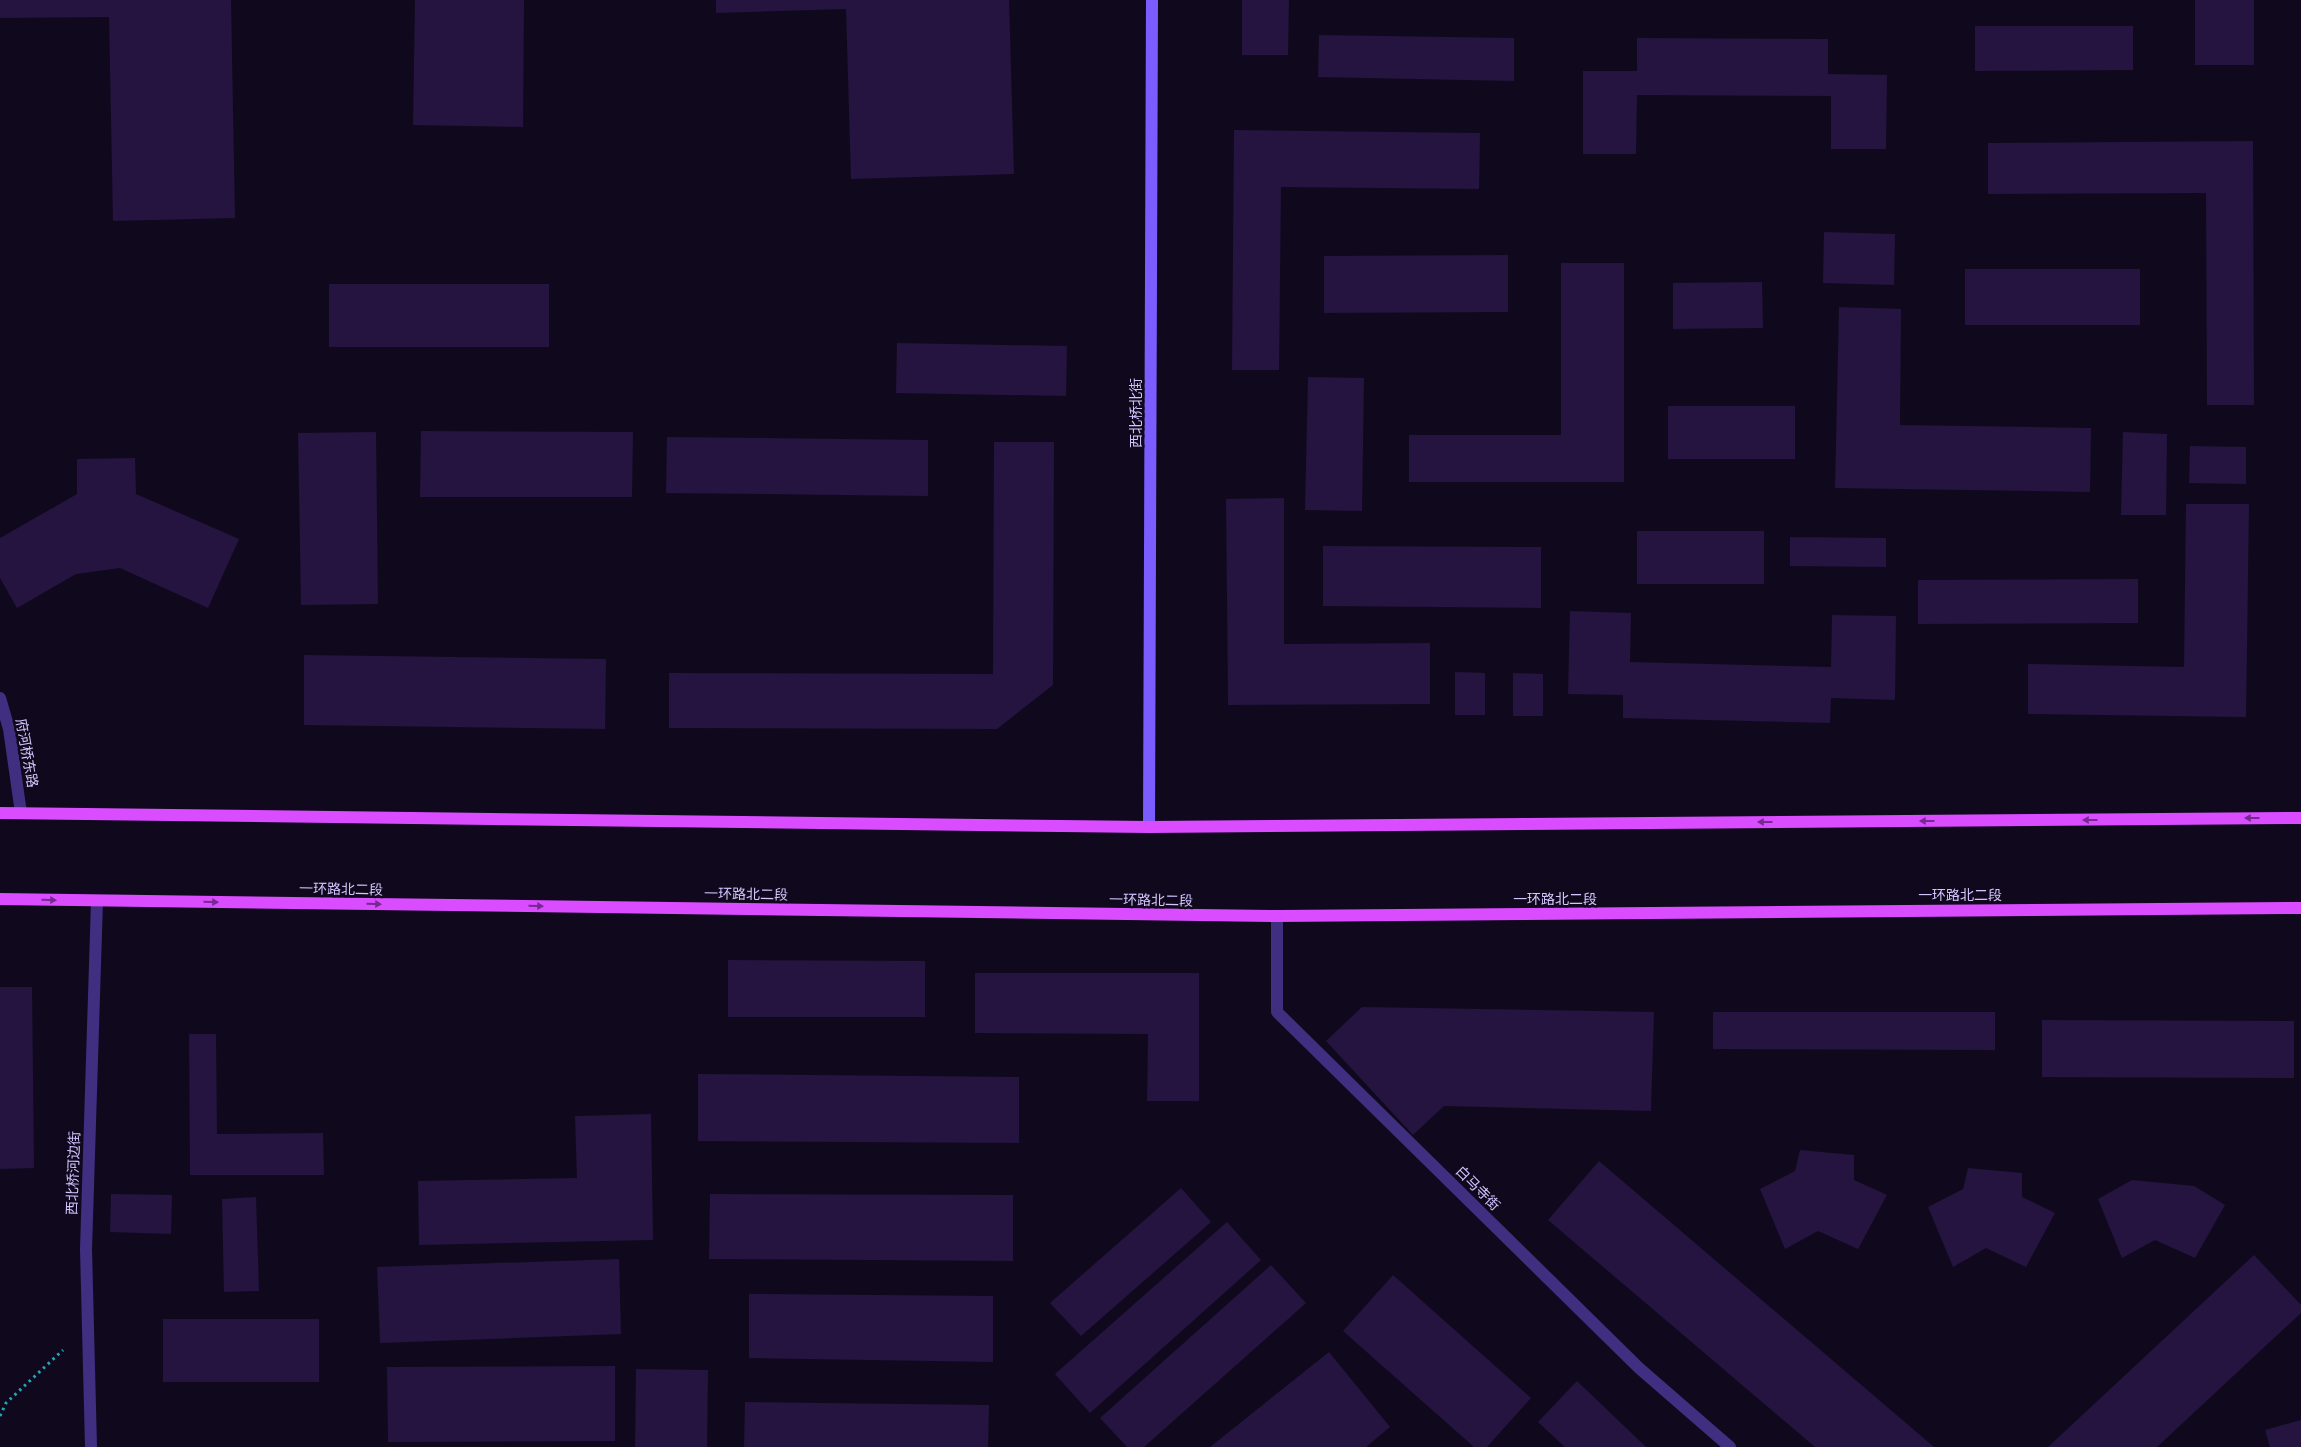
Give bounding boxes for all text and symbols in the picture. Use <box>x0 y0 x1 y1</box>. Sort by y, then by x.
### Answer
street label: 西北桥北街 <box>1128 378 1144 448</box>
street label: 府河桥东路 <box>13 717 41 789</box>
one-way arrow <box>2244 815 2260 823</box>
one-way arrow <box>2082 816 2098 824</box>
one-way arrow <box>1919 817 1935 825</box>
one-way arrow <box>1757 818 1773 826</box>
street label: 一环路北二段 <box>299 880 383 898</box>
street label: 一环路北二段 <box>704 885 788 903</box>
street label: 一环路北二段 <box>1918 887 2002 903</box>
street label: 一环路北二段 <box>1109 891 1193 909</box>
street label: 一环路北二段 <box>1513 891 1597 907</box>
one-way arrow <box>41 896 57 904</box>
one-way arrow <box>203 898 219 906</box>
one-way arrow <box>366 900 382 908</box>
one-way arrow <box>528 903 544 911</box>
street label: 西北桥河边街 <box>64 1131 82 1215</box>
street label: 白马寺街 <box>1453 1163 1503 1213</box>

